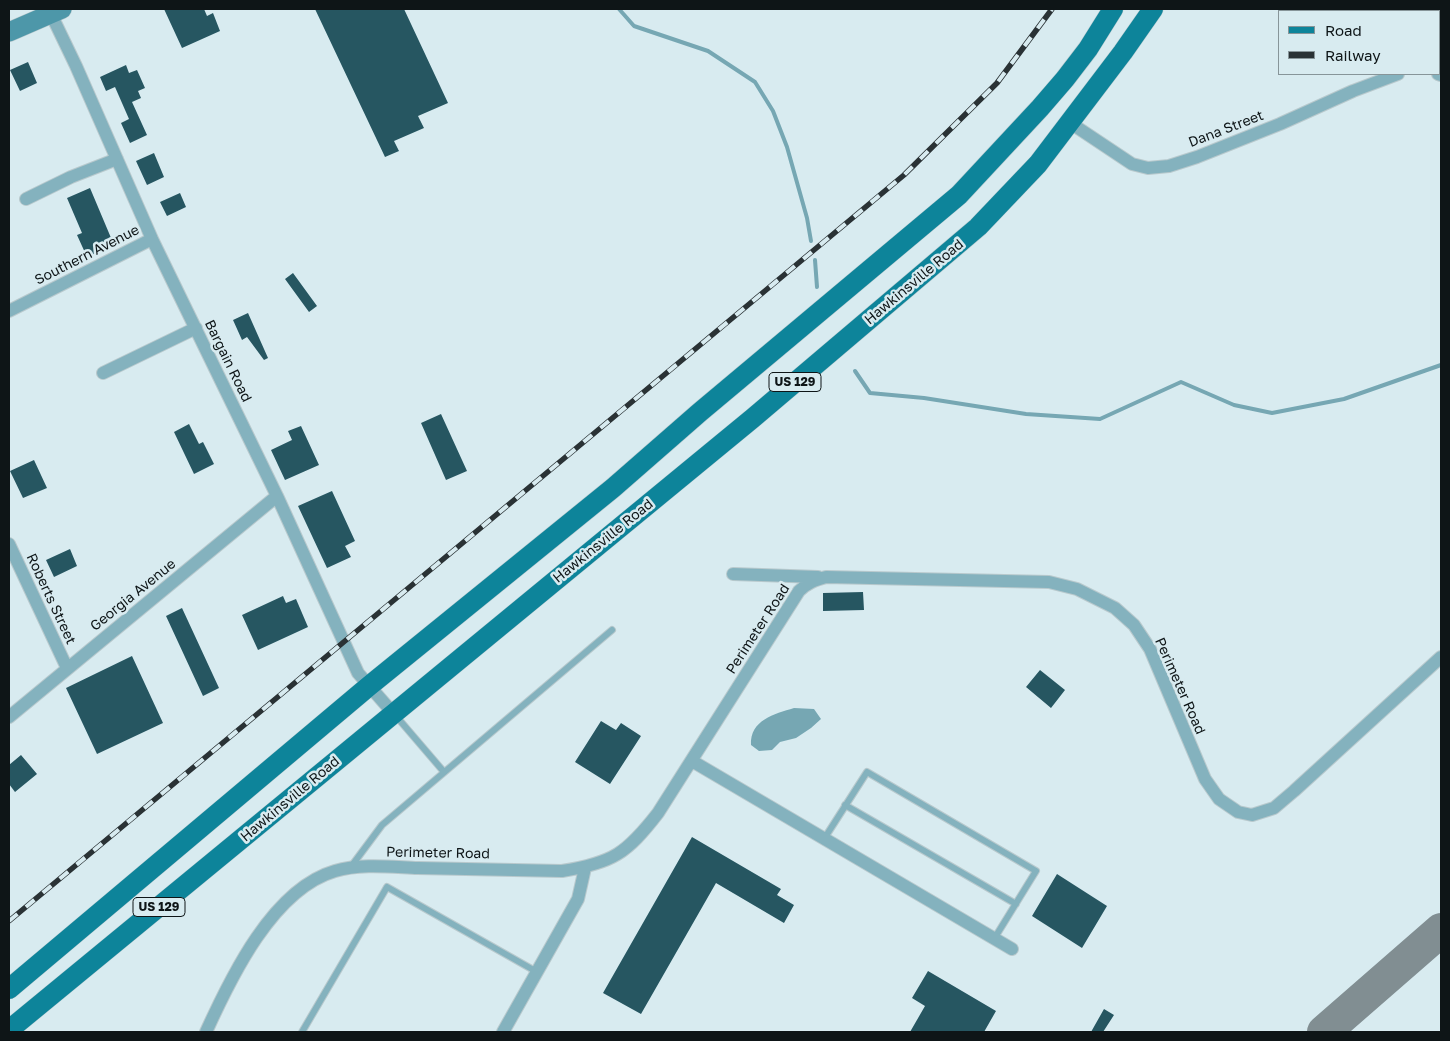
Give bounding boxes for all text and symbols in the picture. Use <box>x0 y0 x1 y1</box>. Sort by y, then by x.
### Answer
legend <box>1278 10 1440 75</box>
text: Road <box>1325 21 1362 39</box>
text: Railway <box>1325 46 1381 64</box>
street label: Dana Street <box>1186 107 1266 151</box>
street label: Southern Avenue <box>32 221 142 289</box>
street label: Hawkinsville Road <box>861 236 967 328</box>
street label: Bargain Road <box>201 317 255 405</box>
road number: US 129 <box>769 372 821 392</box>
street label: Hawkinsville Road <box>550 496 656 586</box>
street label: Roberts Street <box>23 551 79 647</box>
street label: Georgia Avenue <box>87 555 179 635</box>
street label: Perimeter Road <box>723 581 793 677</box>
street label: Perimeter Road <box>1151 635 1209 737</box>
street label: Hawkinsville Road <box>237 753 343 845</box>
street label: Perimeter Road <box>386 844 490 862</box>
road number: US 129 <box>133 898 185 916</box>

